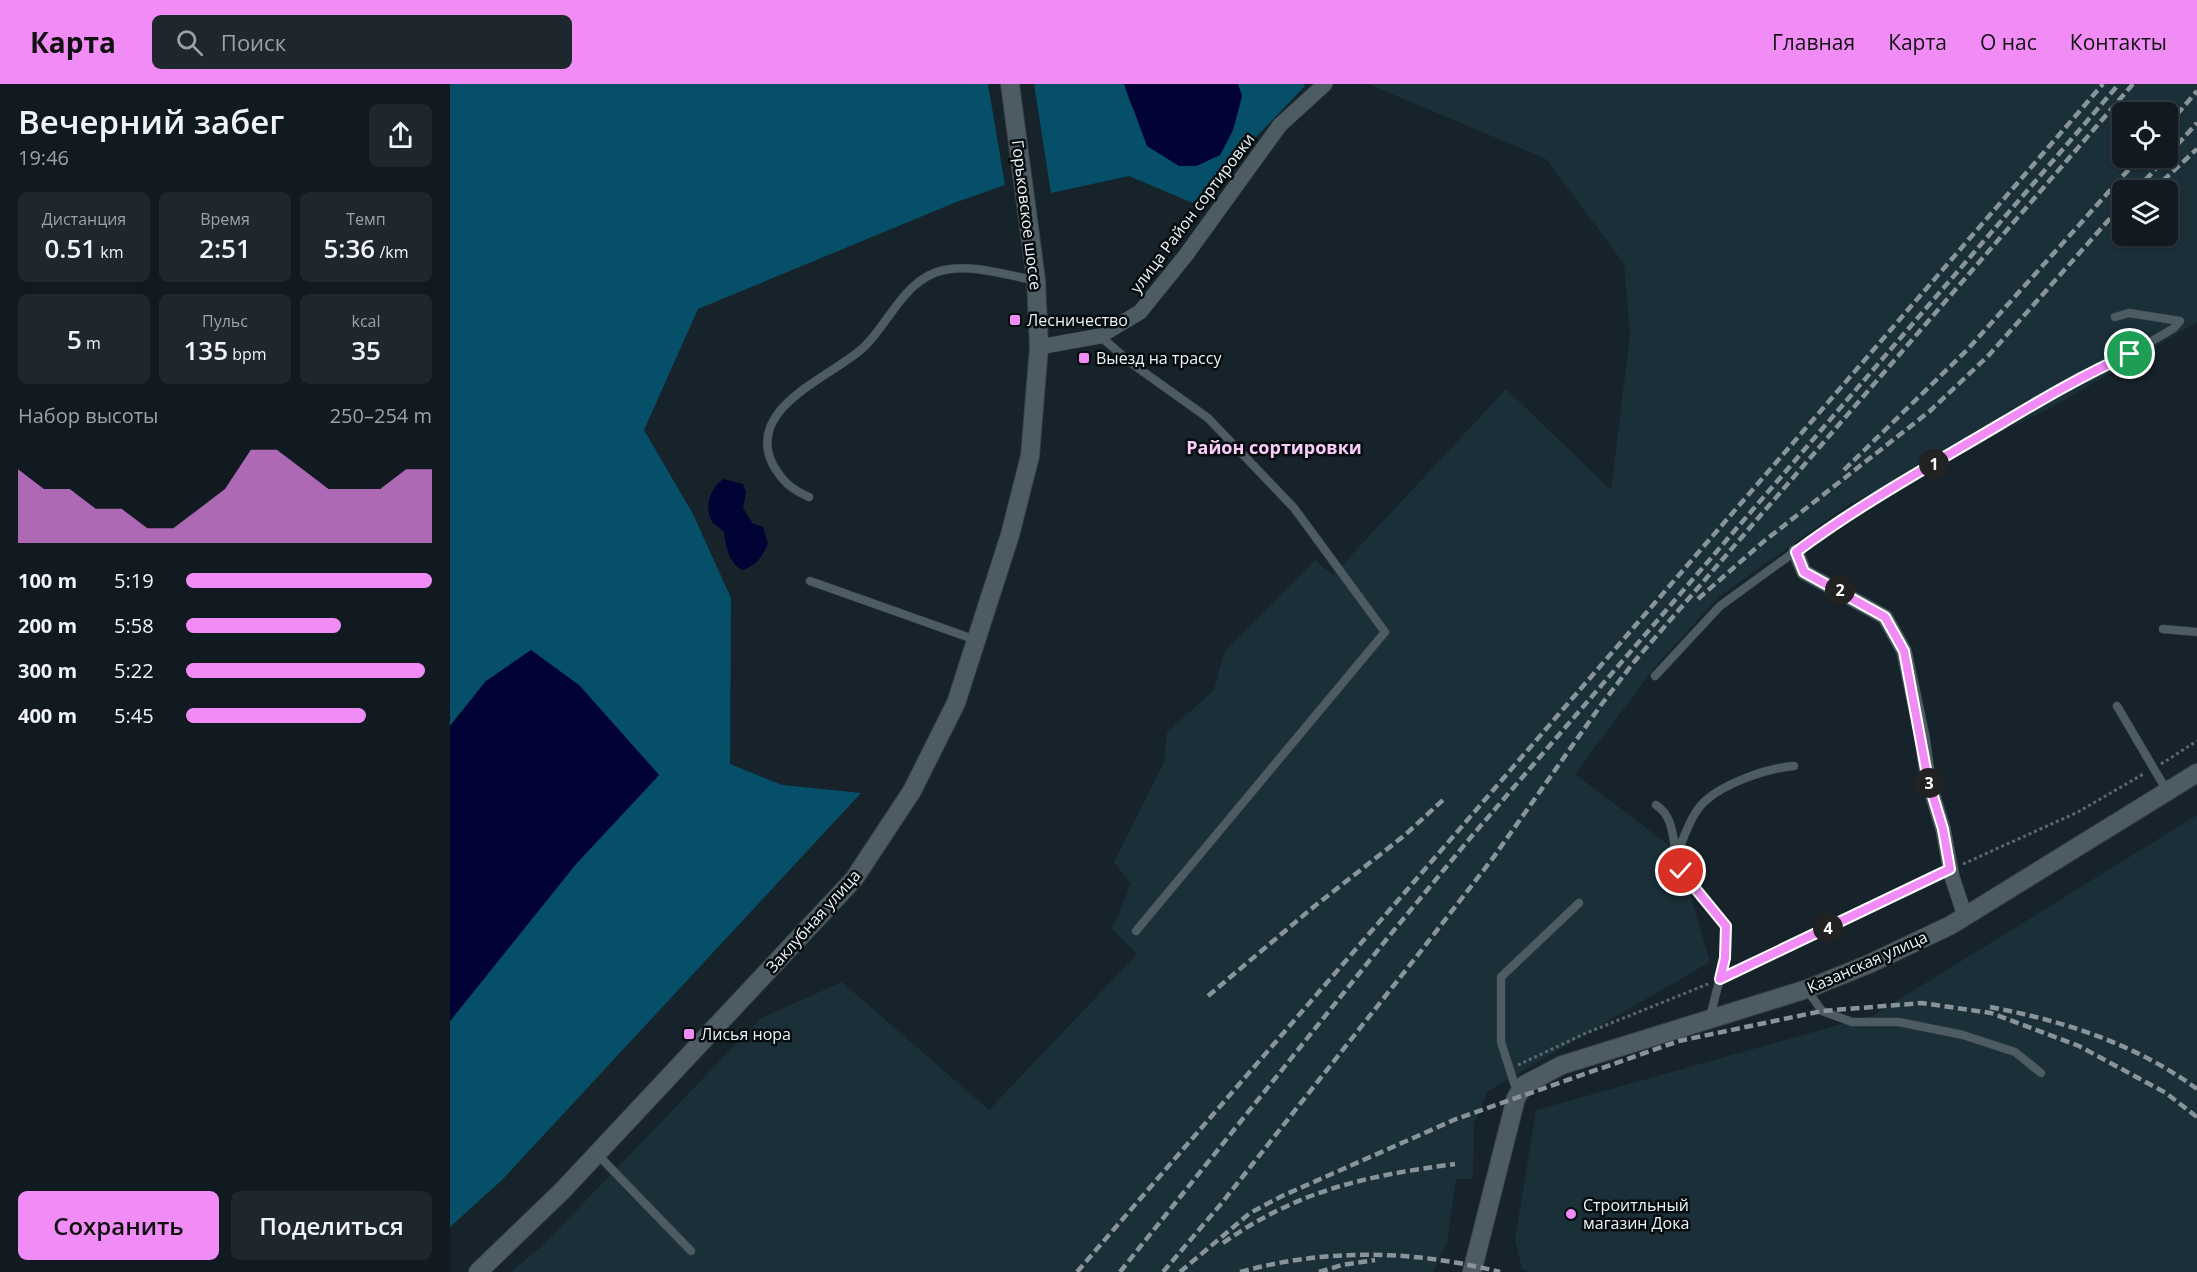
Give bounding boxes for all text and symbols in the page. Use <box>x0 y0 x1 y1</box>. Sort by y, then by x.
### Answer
search box <box>152 15 572 69</box>
text: Карта <box>30 23 116 61</box>
icon: search <box>173 26 206 59</box>
text: Поиск <box>221 27 286 57</box>
text: Главная <box>1772 28 1855 56</box>
text: Карта <box>1888 28 1947 56</box>
text: О нас <box>1980 28 2037 56</box>
text: Контакты <box>2070 28 2167 56</box>
text: Вечерний забег <box>18 99 284 144</box>
map controls <box>2112 102 2178 246</box>
button: locate <box>2112 102 2178 168</box>
button: share <box>369 104 432 167</box>
street label: улица Район сортировки <box>1125 129 1259 297</box>
street label: Горьковское шоссе <box>1007 139 1047 291</box>
text: 19:46 <box>18 144 69 171</box>
button: layers <box>2112 180 2178 246</box>
text: Дистанция <box>42 208 126 230</box>
text: Время <box>200 208 250 230</box>
text: Темп <box>346 208 386 230</box>
text: 0.51 <box>44 230 96 266</box>
text: 2:51 <box>199 230 251 266</box>
text: 5:36 <box>324 230 375 266</box>
text: km <box>96 241 124 263</box>
text: /km <box>375 241 408 263</box>
place label: Лесничество <box>1027 309 1128 331</box>
text: Пульс <box>202 310 248 332</box>
text: kcal <box>352 310 381 332</box>
marker: Лесничество <box>1008 313 1022 327</box>
text: 5 <box>67 321 82 357</box>
pin <box>2104 328 2155 379</box>
text: m <box>82 332 101 354</box>
text: 135 <box>183 332 228 368</box>
text: 35 <box>351 332 381 368</box>
icon: arrive <box>2113 337 2146 370</box>
text: bpm <box>228 343 267 365</box>
place label: Выезд на трассу <box>1096 347 1222 369</box>
marker: Выезд на трассу <box>1077 351 1091 365</box>
text: Набор высоты <box>18 402 158 429</box>
text: 250–254 m <box>330 402 432 429</box>
district label: Район сортировки <box>1186 435 1362 459</box>
pin: 1 <box>1919 449 1949 479</box>
text: 1 <box>1929 453 1939 475</box>
text: 100 m <box>18 567 77 594</box>
text: 5:19 <box>114 567 154 594</box>
pin: 2 <box>1825 575 1855 605</box>
text: 2 <box>1835 579 1845 601</box>
text: 200 m <box>18 612 77 639</box>
text: 5:58 <box>114 612 154 639</box>
text: 300 m <box>18 657 77 684</box>
text: 5:22 <box>114 657 154 684</box>
text: 400 m <box>18 702 77 729</box>
text: 5:45 <box>114 702 154 729</box>
pin: 3 <box>1914 768 1944 798</box>
text: 3 <box>1924 772 1934 794</box>
pin <box>1655 845 1706 896</box>
icon: check <box>1664 854 1697 887</box>
street label: Заклубная улица <box>761 865 865 977</box>
pin: 4 <box>1813 913 1843 943</box>
text: 4 <box>1823 917 1833 939</box>
street label: Казанская улица <box>1803 926 1931 998</box>
place label: Лисья нора <box>701 1023 791 1045</box>
marker: Лисья нора <box>682 1027 696 1041</box>
button: Сохранить <box>18 1191 219 1260</box>
button: Поделиться <box>231 1191 432 1260</box>
place label: Строитльный магазин Дока <box>1583 1194 1689 1234</box>
marker: Строитльный магазин Дока <box>1564 1207 1578 1221</box>

